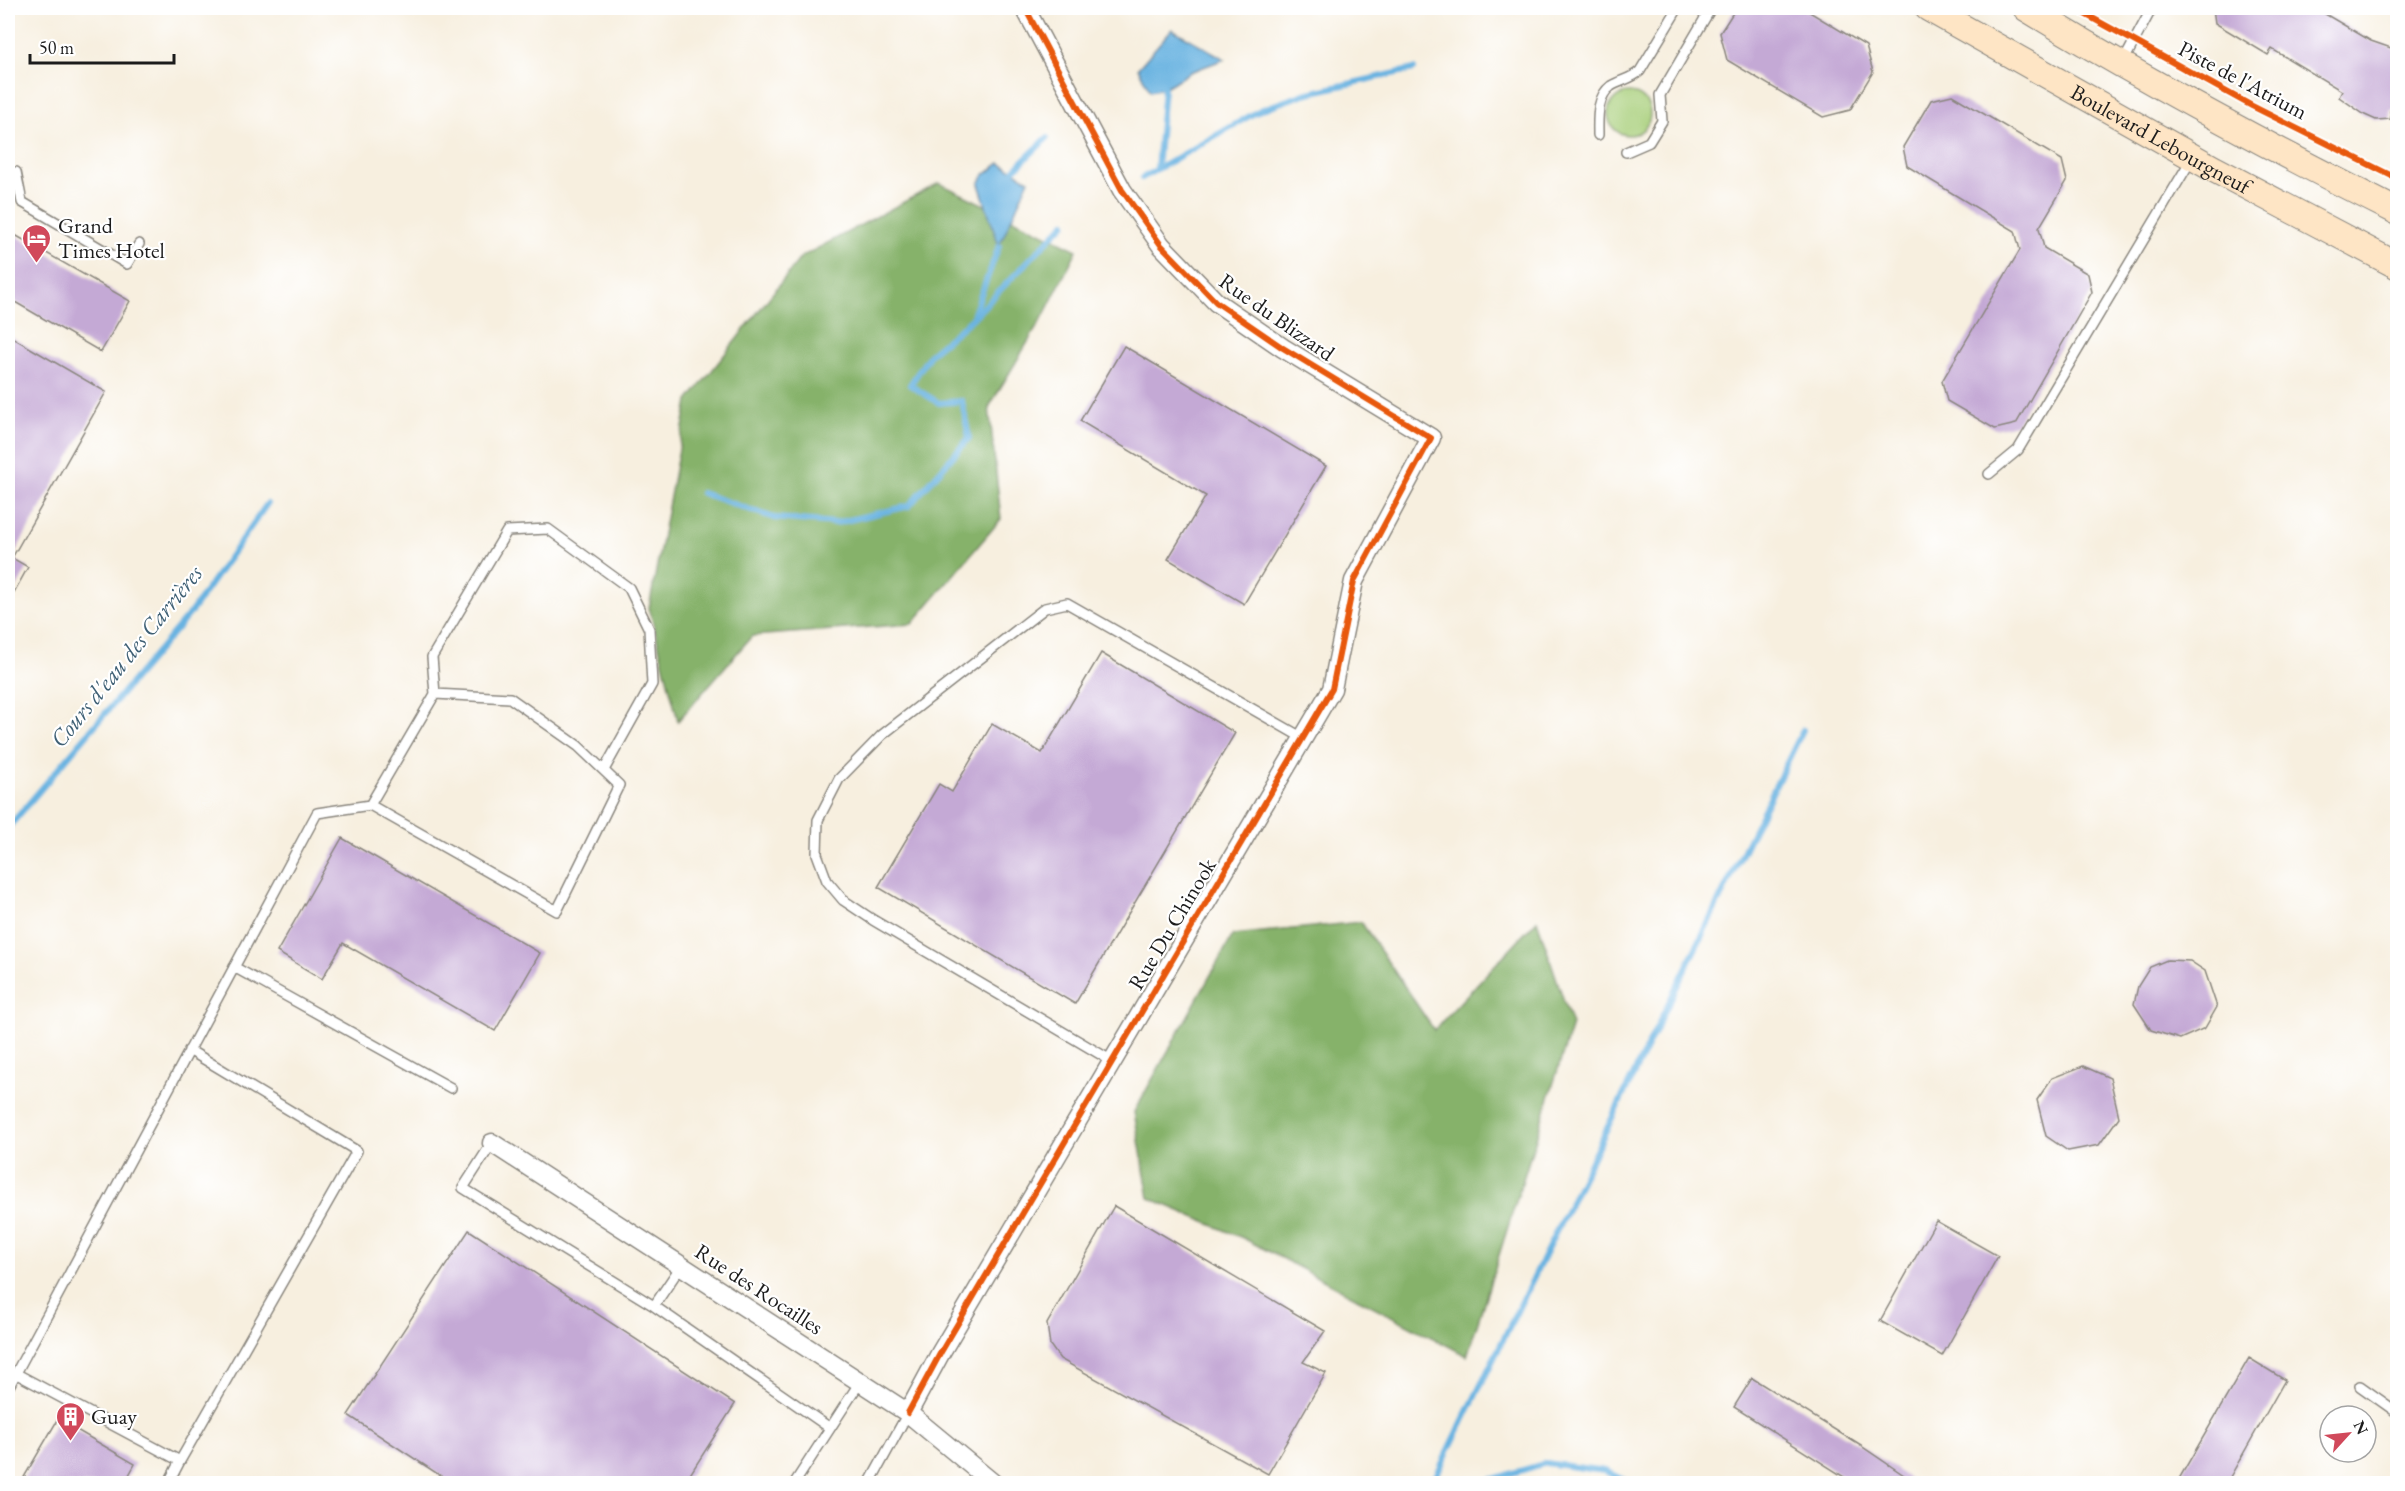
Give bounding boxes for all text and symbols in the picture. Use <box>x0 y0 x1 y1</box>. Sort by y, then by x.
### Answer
scale bar <box>30 27 174 65</box>
street label: Piste de l'Atrium <box>2174 34 2312 126</box>
text: 50 m <box>39 36 74 59</box>
street label: Boulevard Lebourgneuf <box>2066 77 2258 202</box>
place label: Grand Times Hotel <box>58 211 165 265</box>
hotel icon: Grand Times Hotel <box>21 222 53 264</box>
street label: Rue du Blizzard <box>1213 266 1341 368</box>
water label: Cours d'eau des Carrières <box>43 558 209 753</box>
street label: Rue Du Chinook <box>1121 852 1223 995</box>
street label: Rue des Rocailles <box>689 1237 829 1341</box>
building icon: Guay <box>54 1400 86 1442</box>
place label: Guay <box>91 1402 137 1431</box>
north arrow <box>2318 1404 2378 1464</box>
text: N <box>2349 1417 2373 1438</box>

